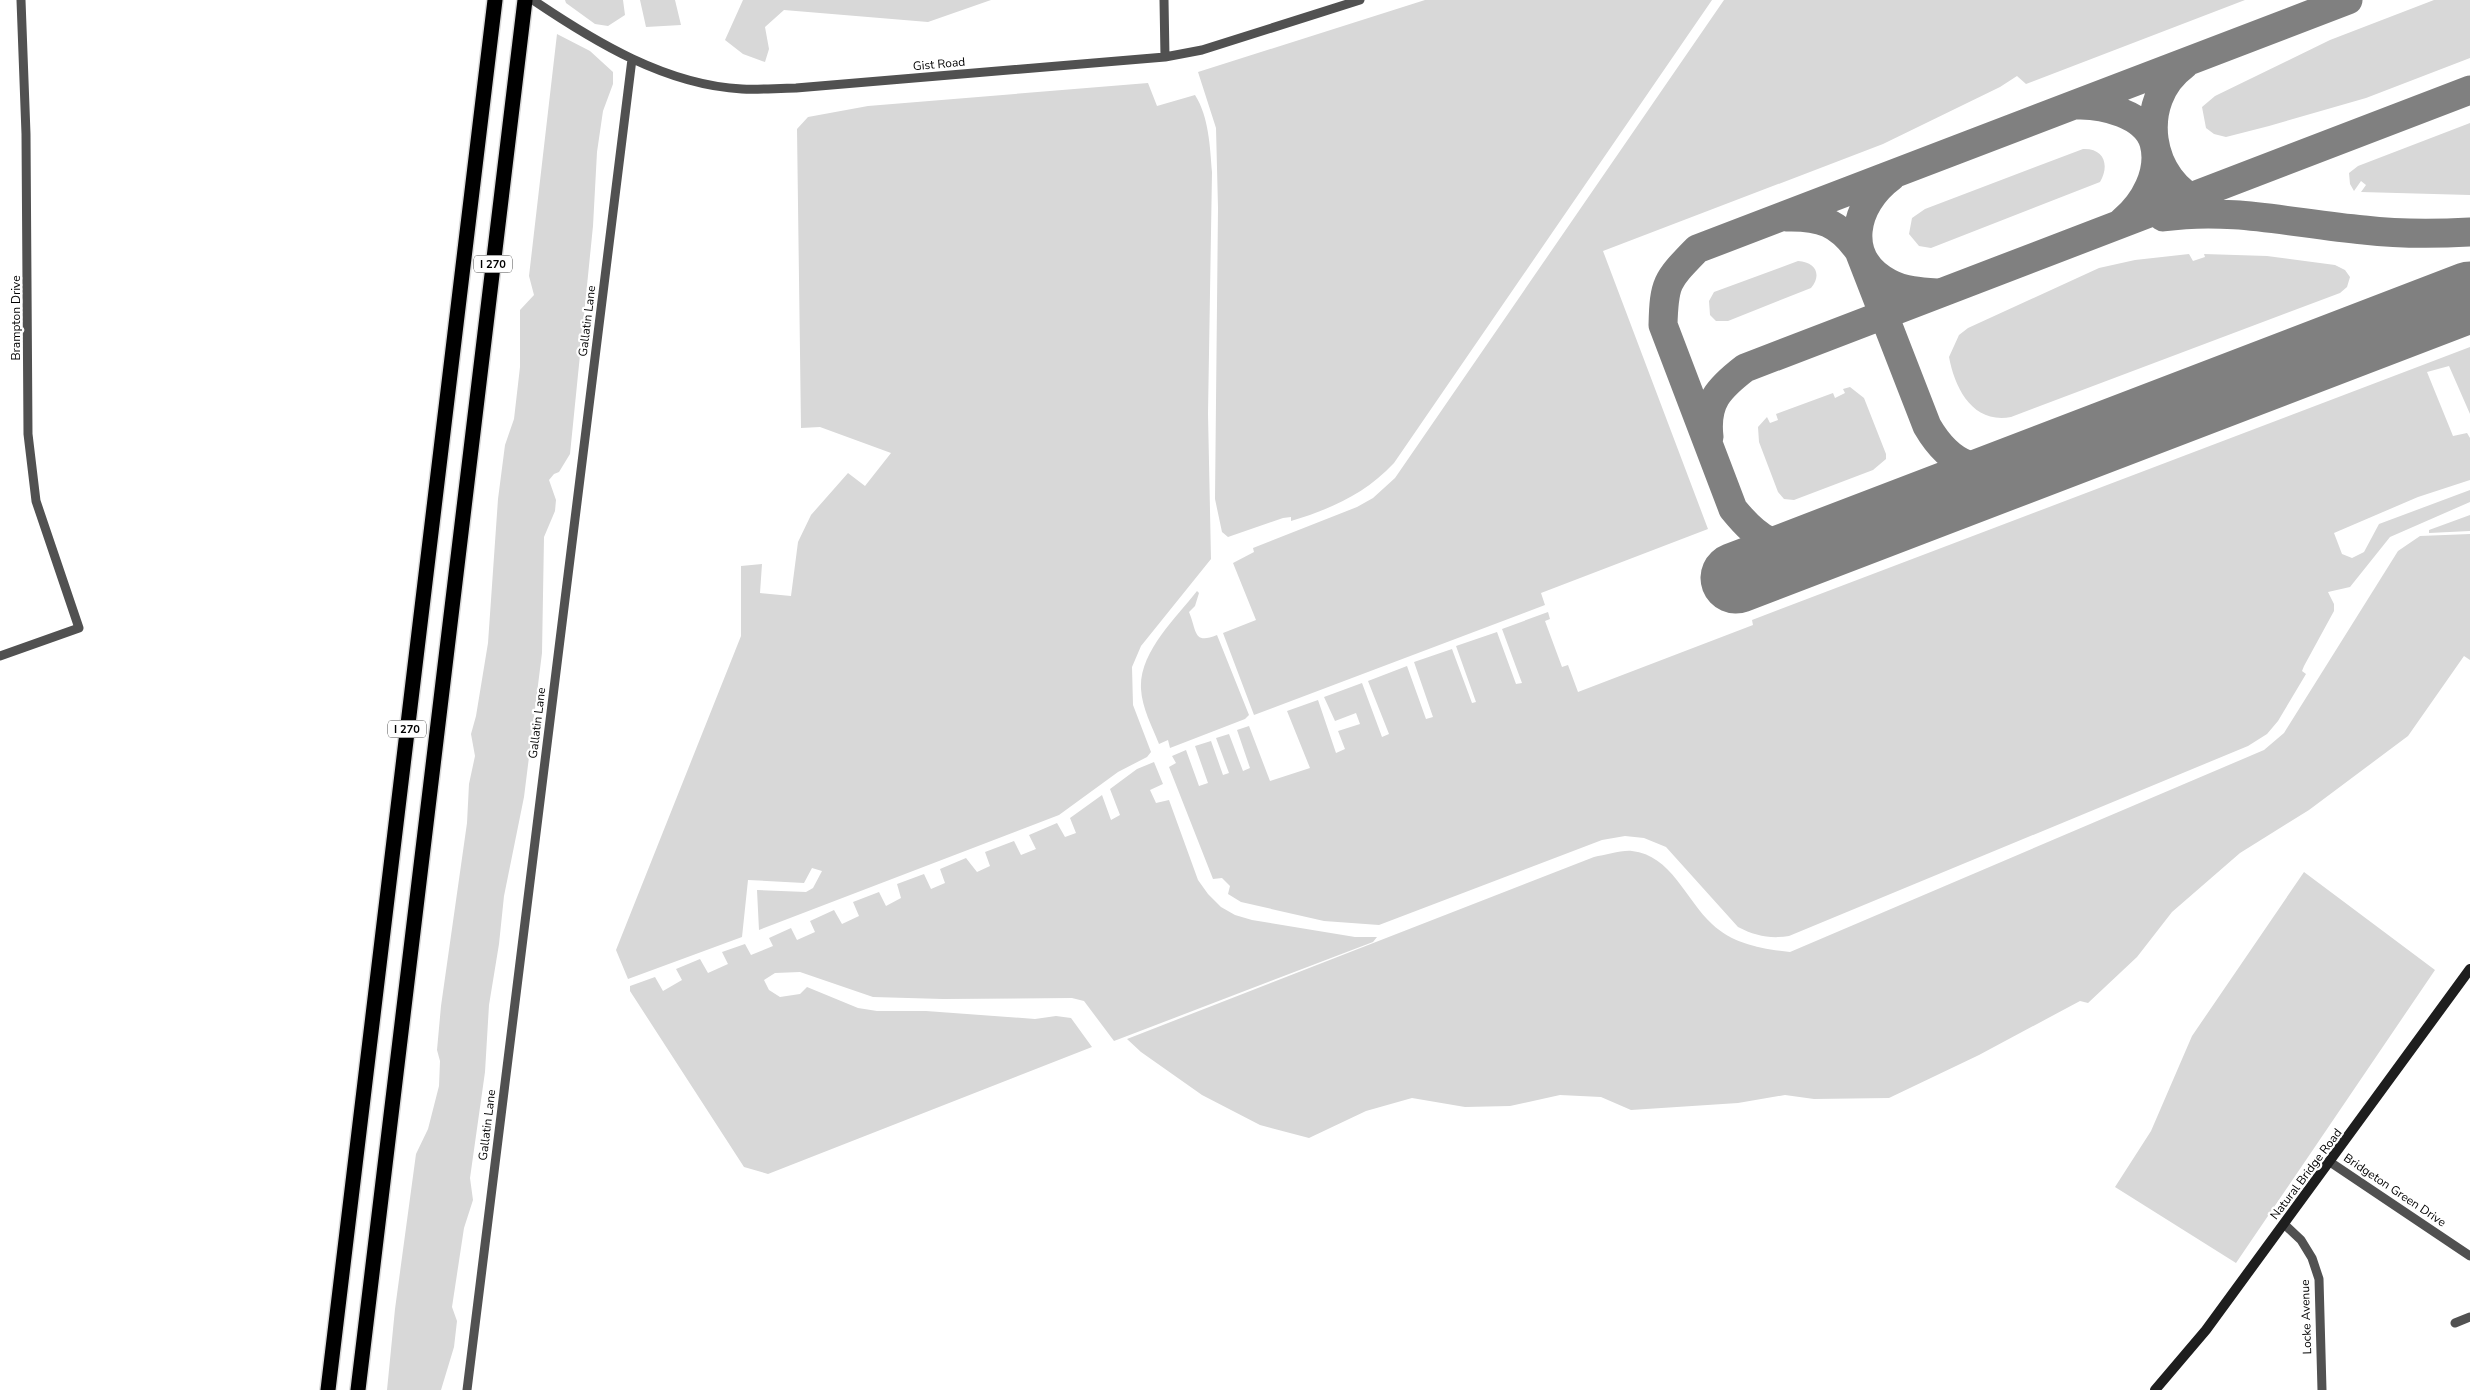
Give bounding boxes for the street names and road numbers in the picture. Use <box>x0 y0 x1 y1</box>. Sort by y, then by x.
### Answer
street label: Gist Road <box>912 54 966 74</box>
road number: I 270 <box>474 255 512 272</box>
street label: Brampton Drive <box>8 275 24 361</box>
street label: Gallatin Lane <box>575 285 599 357</box>
street label: Gallatin Lane <box>525 687 549 759</box>
road number: I 270 <box>388 721 426 738</box>
street label: Gallatin Lane <box>475 1089 499 1161</box>
street label: Natural Bridge Road <box>2267 1125 2345 1223</box>
street label: Bridgeton Green Drive <box>2341 1150 2449 1230</box>
street label: Locke Avenue <box>2297 1279 2315 1355</box>

